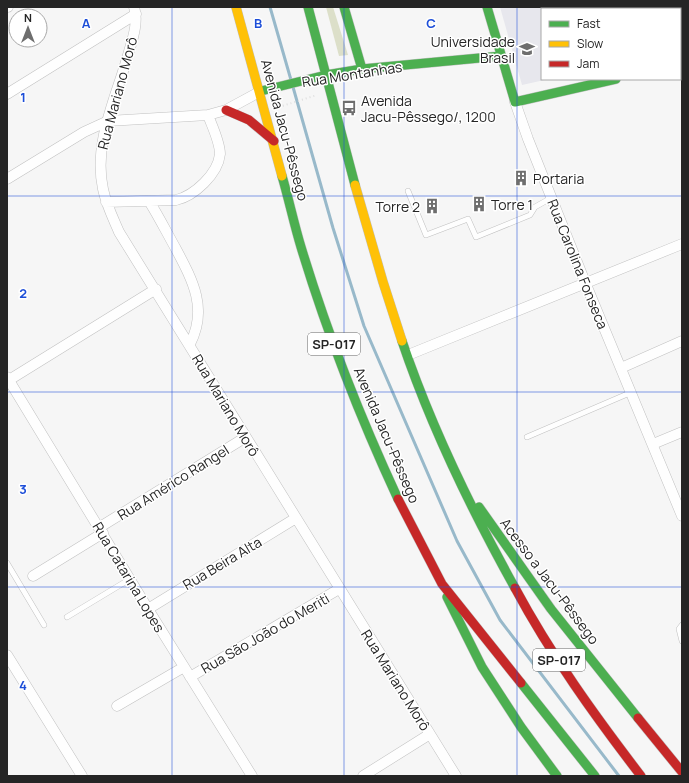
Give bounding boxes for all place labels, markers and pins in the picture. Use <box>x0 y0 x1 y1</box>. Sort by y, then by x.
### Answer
place label: Universidade Brasil <box>431 32 515 67</box>
school or university icon: Universidade Brasil <box>518 40 536 58</box>
place label: Avenida Jacu-Pêssego/, 1200 <box>361 91 496 126</box>
bus stop icon: Avenida Jacu-Pêssego/, 1200 <box>340 99 358 117</box>
building icon: Portaria <box>512 169 530 187</box>
place label: Portaria <box>533 169 584 188</box>
building icon: Torre 1 <box>470 195 488 213</box>
place label: Torre 1 <box>491 195 533 214</box>
place label: Torre 2 <box>376 197 420 216</box>
building icon: Torre 2 <box>423 197 441 215</box>

